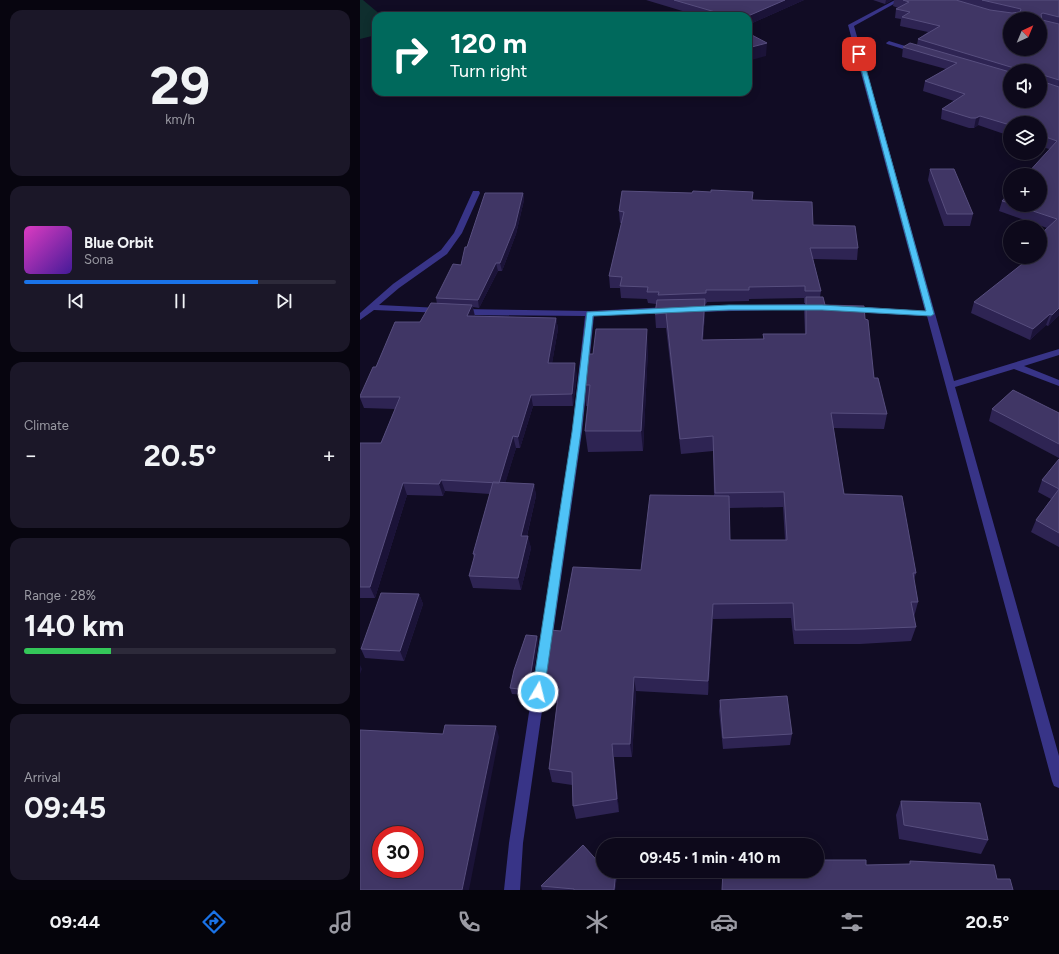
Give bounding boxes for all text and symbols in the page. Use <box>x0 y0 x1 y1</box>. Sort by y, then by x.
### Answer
north arrow <box>1003 12 1047 56</box>
map controls <box>1003 12 1047 264</box>
text: 120 m <box>450 26 527 60</box>
icon: right <box>384 28 436 80</box>
pin <box>842 37 876 71</box>
icon: arrive <box>848 43 870 65</box>
text: 29 <box>150 55 210 117</box>
text: Turn right <box>450 60 527 82</box>
button: sound <box>1003 64 1047 108</box>
text: km/h <box>165 112 195 127</box>
button: layers <box>1003 116 1047 160</box>
button: + <box>1003 168 1047 212</box>
button: − <box>1003 220 1047 264</box>
text: Blue Orbit <box>84 234 154 252</box>
text: Sona <box>84 252 113 267</box>
icon: previous <box>65 290 87 312</box>
icon: pause <box>169 290 191 312</box>
icon: next <box>273 290 295 312</box>
text: Climate <box>24 418 69 433</box>
text: 20.5° <box>143 437 217 474</box>
text: − <box>24 442 38 469</box>
text: + <box>322 442 336 469</box>
text: Range · 28% <box>24 588 96 603</box>
text: 140 km <box>24 607 125 644</box>
position arrow <box>517 671 559 713</box>
text: Arrival <box>24 770 61 785</box>
text: 09:45 <box>24 789 106 826</box>
speed limit sign: 30 <box>372 826 424 878</box>
text: 09:45 · 1 min · 410 m <box>640 849 780 867</box>
icon: directions <box>200 908 228 936</box>
icon: music <box>327 908 355 936</box>
icon: phone <box>455 908 483 936</box>
icon: climate <box>583 908 611 936</box>
icon: car <box>710 908 738 936</box>
icon: filters <box>838 908 866 936</box>
text: 09:44 <box>50 911 100 933</box>
text: 20.5° <box>965 911 1009 933</box>

